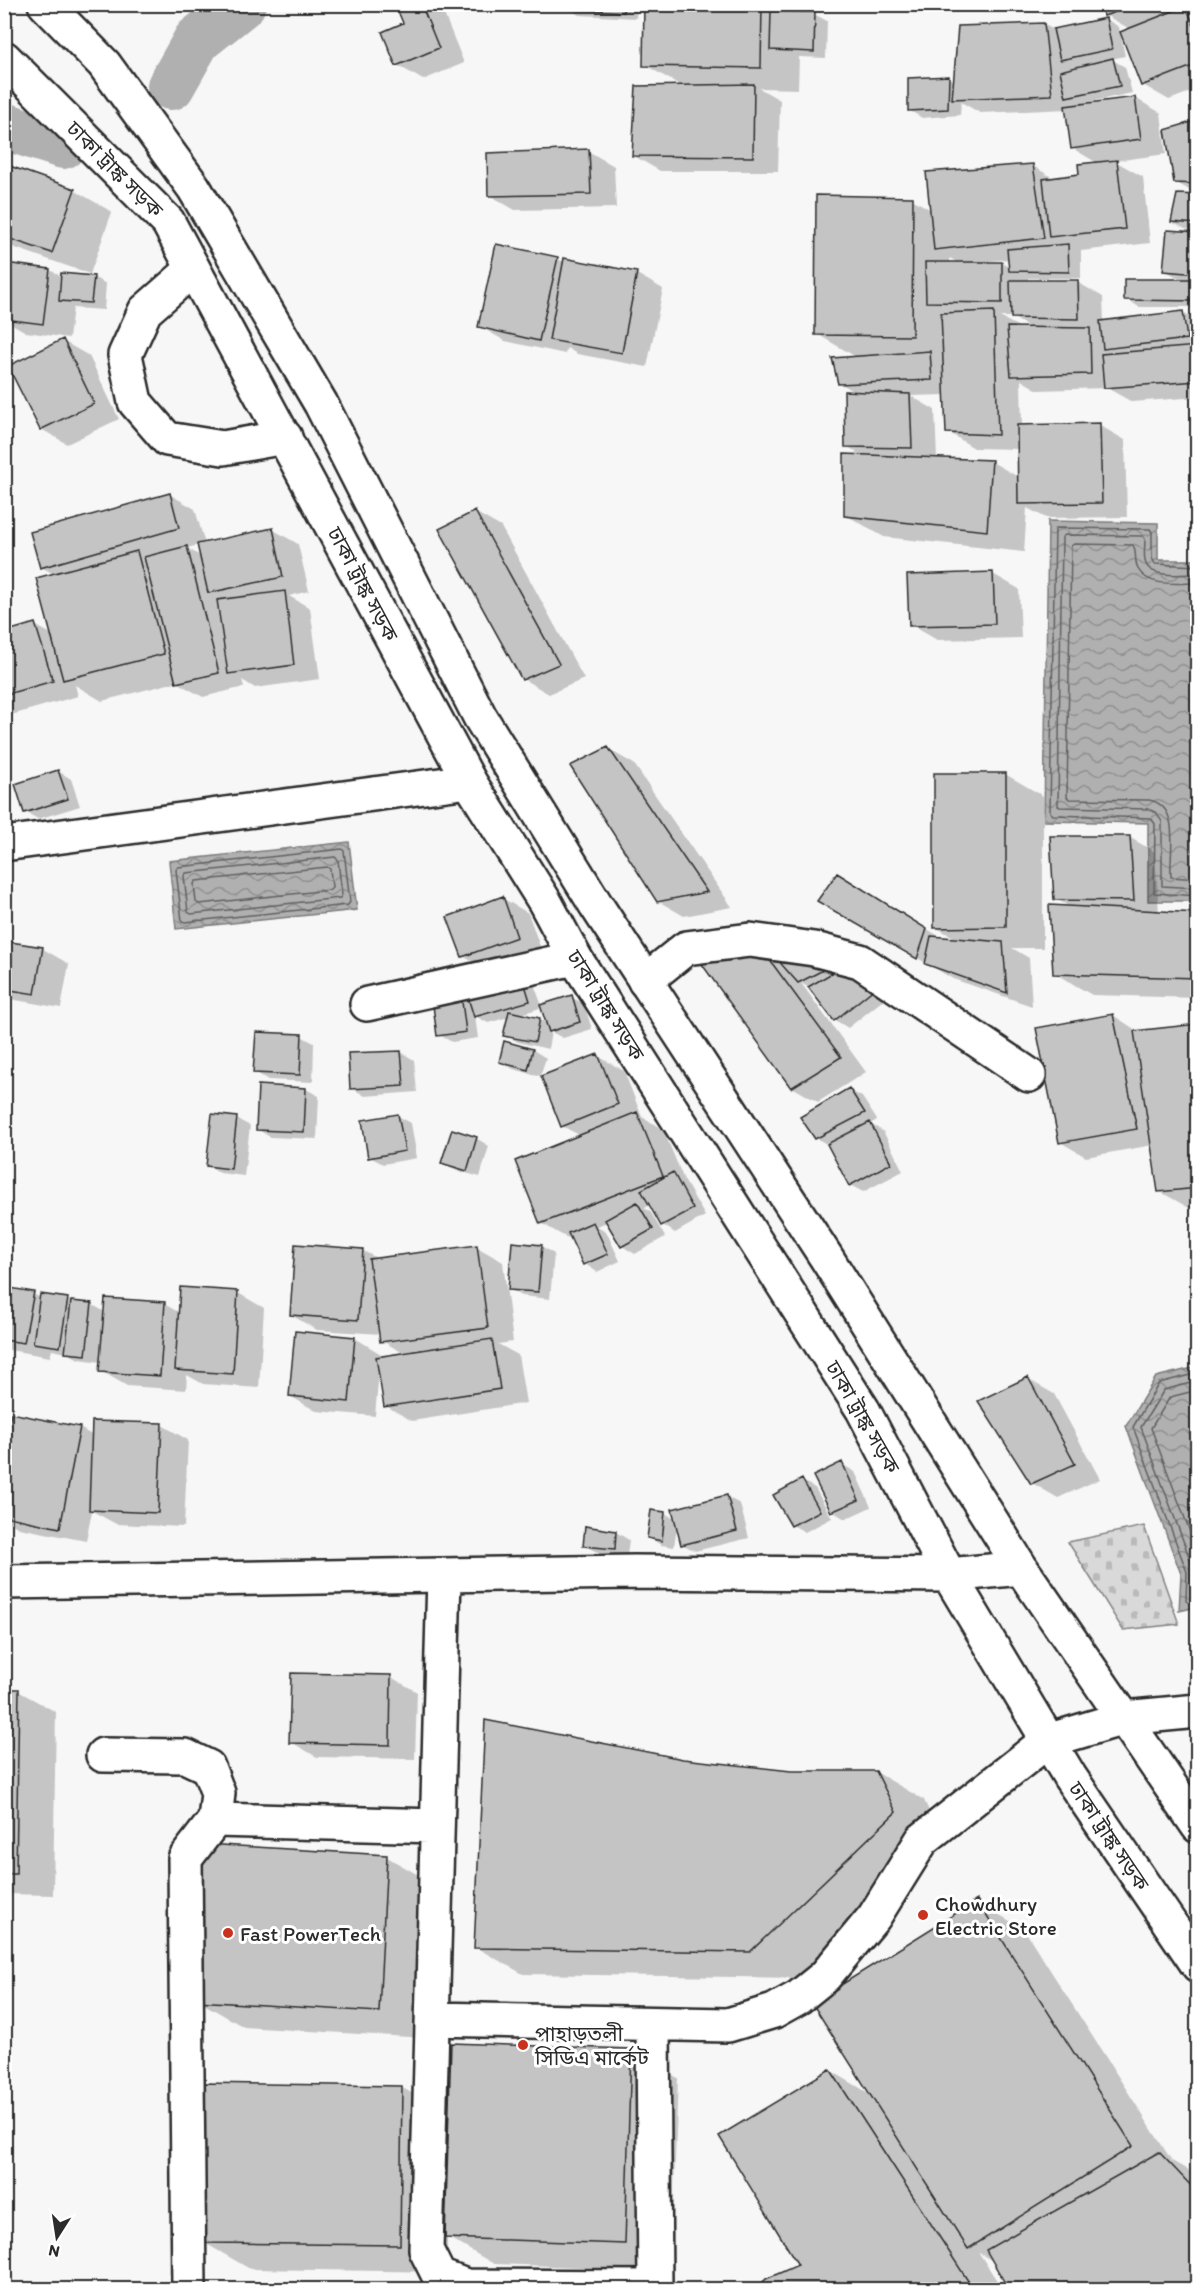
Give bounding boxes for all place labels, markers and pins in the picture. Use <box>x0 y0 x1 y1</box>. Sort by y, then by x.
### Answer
place label: Chowdhury Electric Store <box>935 1891 1057 1940</box>
marker: Chowdhury Electric Store <box>916 1908 930 1922</box>
place label: Fast PowerTech <box>240 1921 381 1946</box>
marker: Fast PowerTech <box>221 1926 235 1940</box>
place label: পাহাড়তলী সিডিএ মার্কেট <box>534 2021 649 2070</box>
marker: পাহাড়তলী সিডিএ মার্কেট <box>516 2038 530 2052</box>

